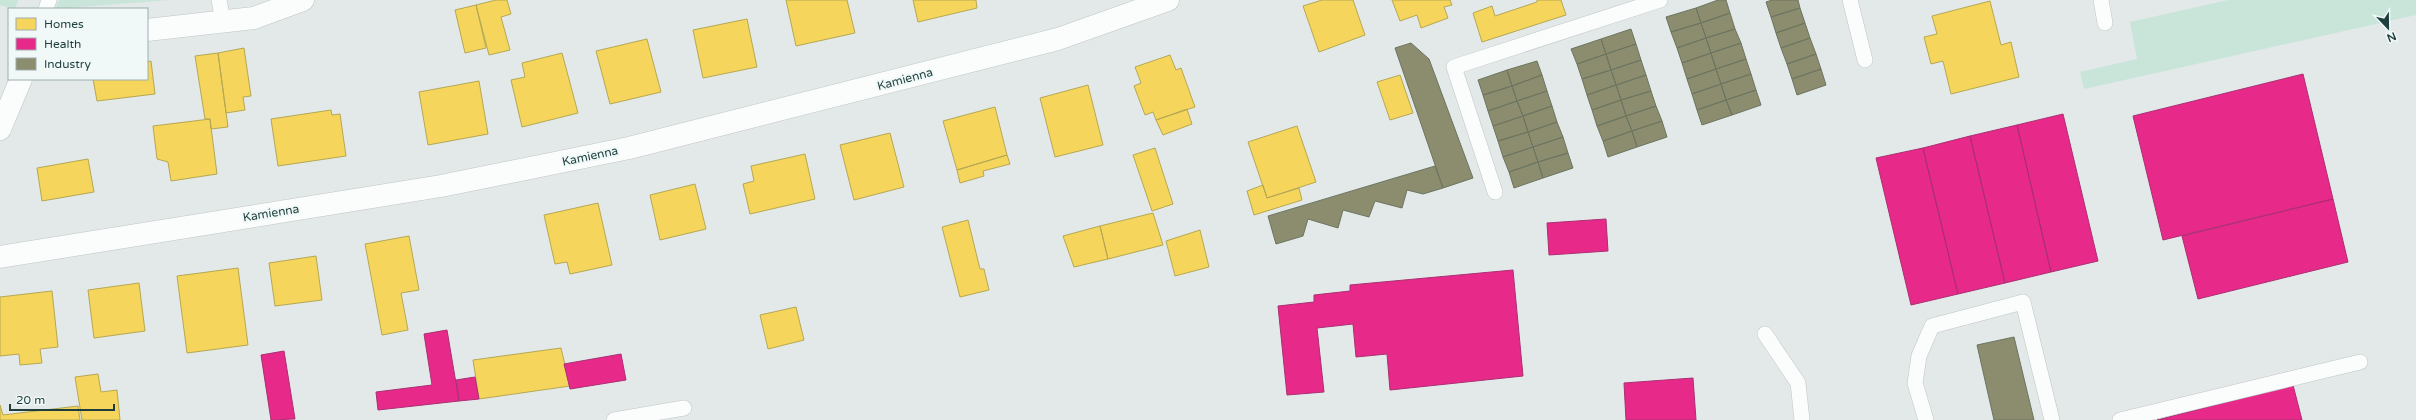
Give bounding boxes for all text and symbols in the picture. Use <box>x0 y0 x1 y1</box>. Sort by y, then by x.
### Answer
legend <box>8 8 148 80</box>
north arrow <box>2368 8 2408 48</box>
text: Homes <box>44 17 84 31</box>
text: N <box>2385 29 2398 44</box>
text: Health <box>44 37 81 51</box>
text: Industry <box>44 57 91 71</box>
street label: Kamienna <box>876 65 934 93</box>
street label: Kamienna <box>561 143 619 169</box>
street label: Kamienna <box>242 202 300 224</box>
scale bar <box>10 386 114 412</box>
text: 20 m <box>16 393 45 407</box>

